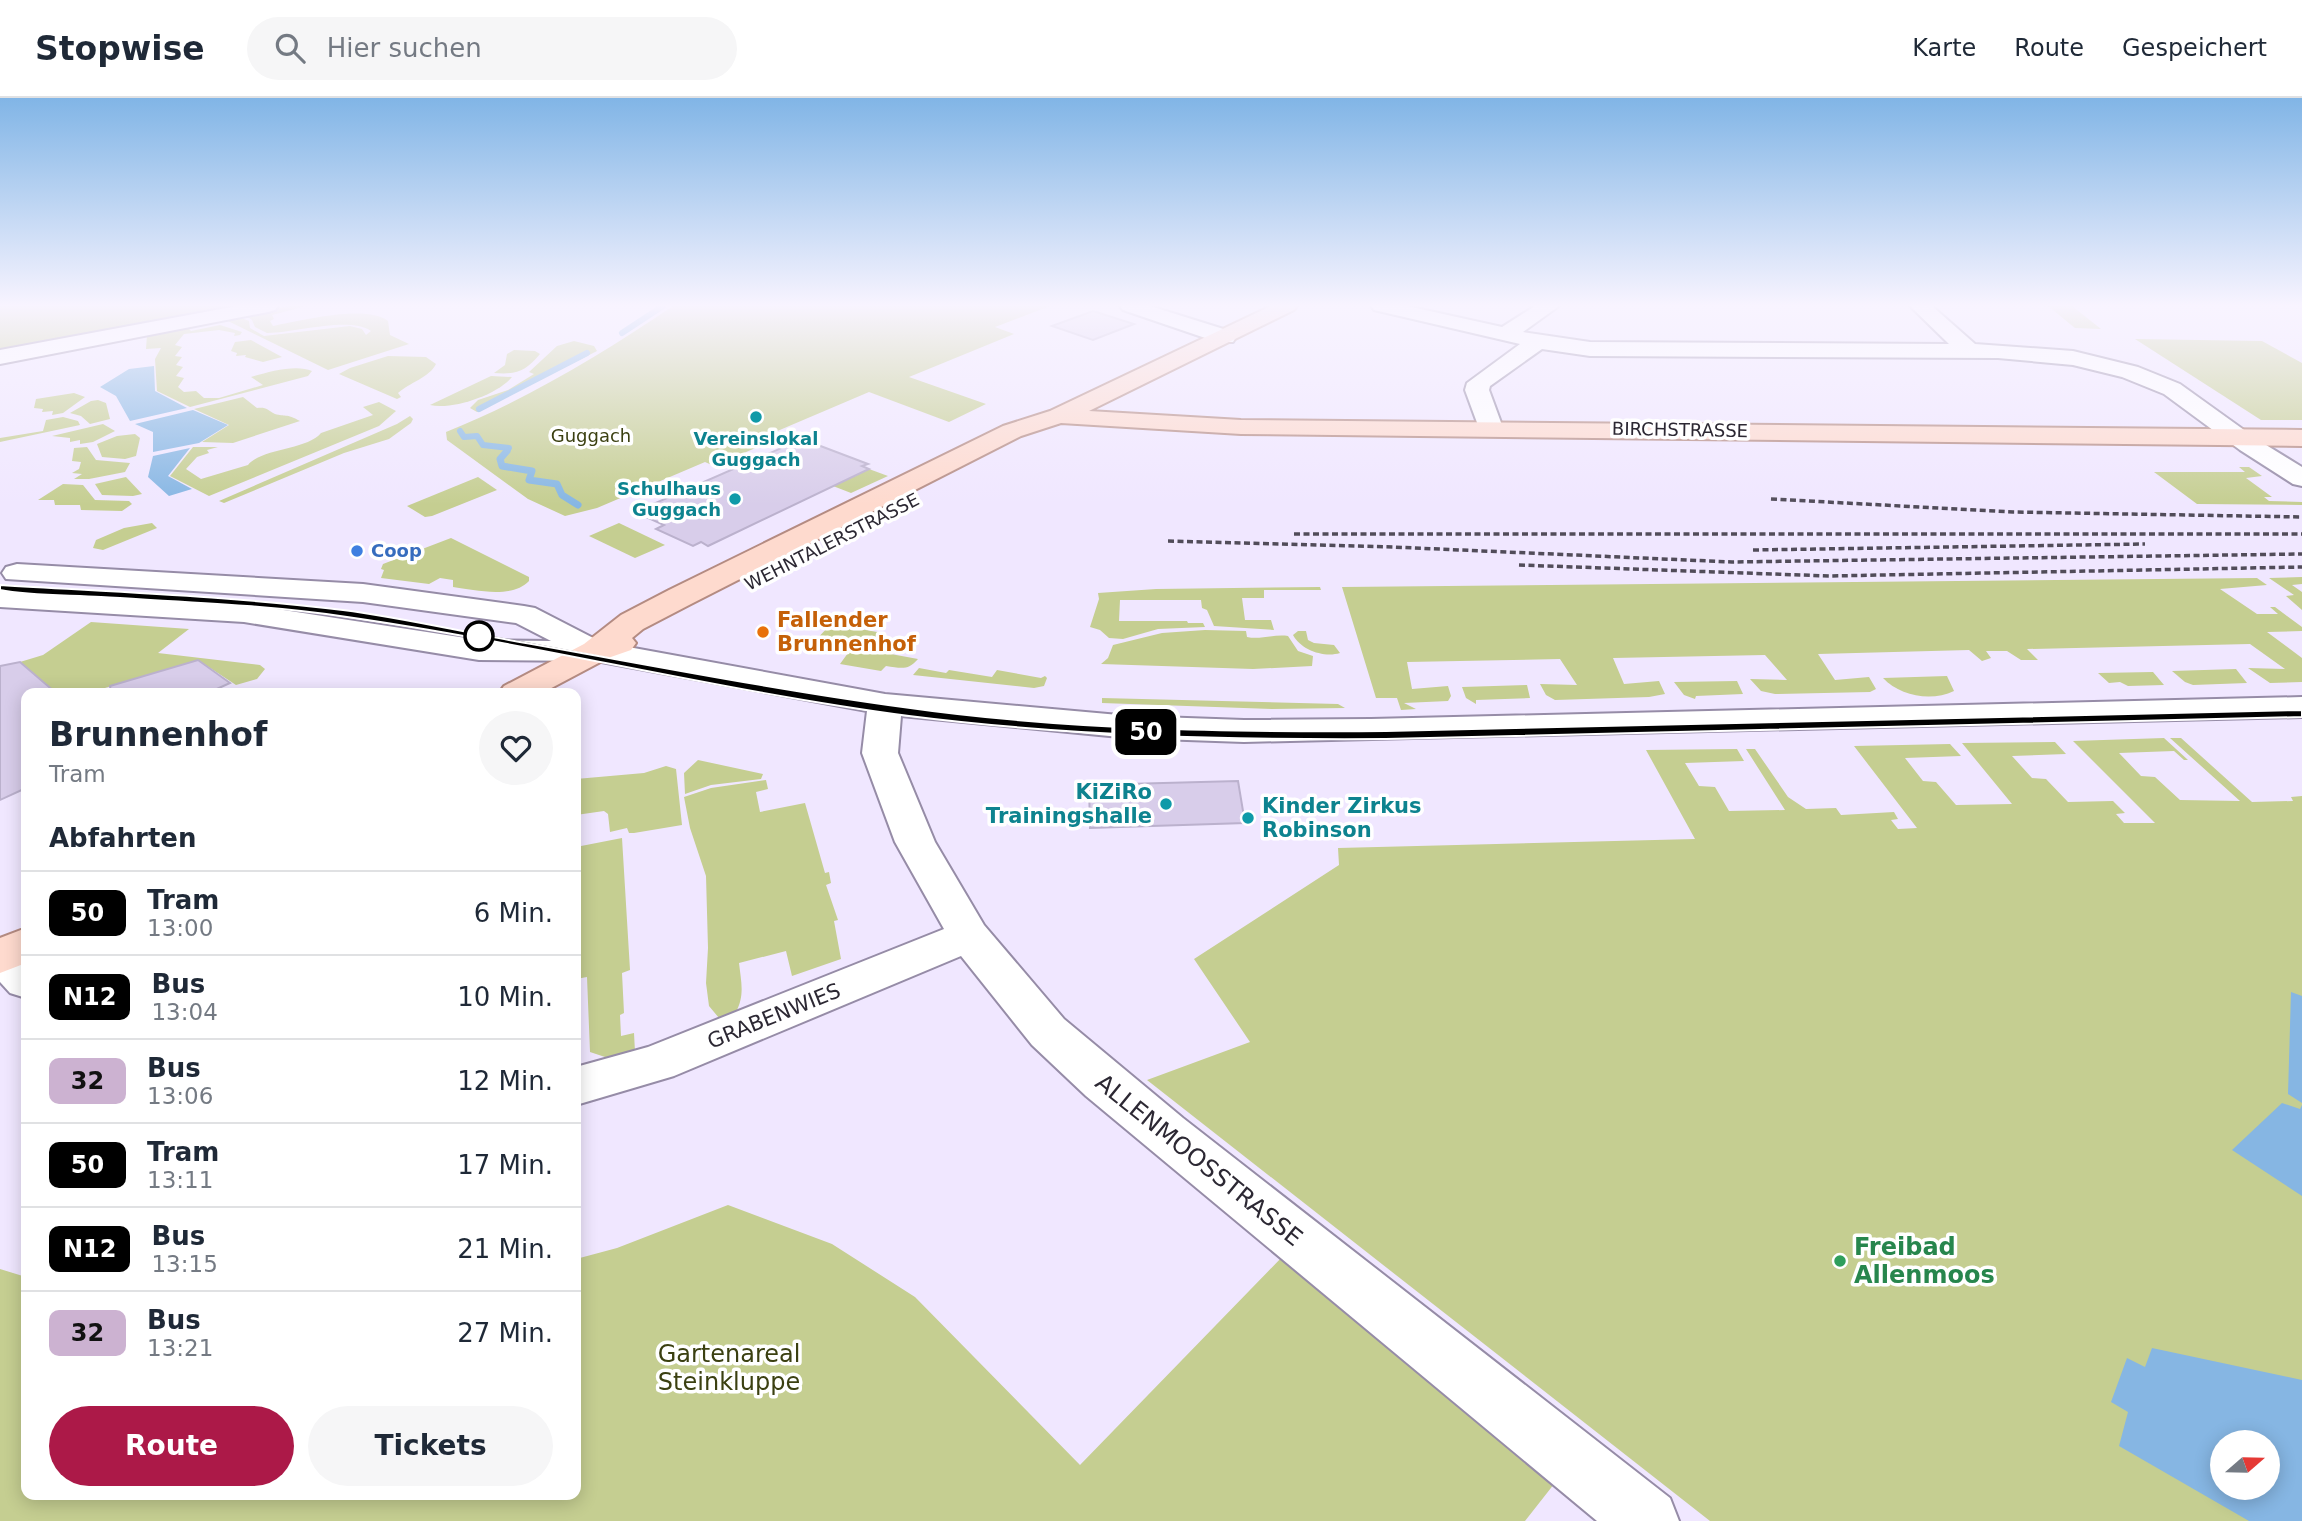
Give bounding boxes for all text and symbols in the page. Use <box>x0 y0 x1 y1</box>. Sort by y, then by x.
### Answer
search box <box>247 17 737 80</box>
text: Stopwise <box>35 29 205 68</box>
icon: search <box>271 29 309 67</box>
text: Hier suchen <box>327 33 482 63</box>
text: Karte <box>1912 34 1976 62</box>
text: Route <box>2014 34 2084 62</box>
text: Gespeichert <box>2122 34 2267 62</box>
marker: Vereinslokal Guggach <box>748 409 764 425</box>
street label: BIRCHSTRASSE <box>1612 418 1748 441</box>
park label: Guggach <box>551 425 631 446</box>
place label: Vereinslokal Guggach <box>694 428 818 470</box>
place label: Schulhaus Guggach <box>617 478 721 520</box>
street label: WEHNTALERSTRASSE <box>741 488 922 595</box>
marker: Schulhaus Guggach <box>727 491 743 507</box>
place label: Coop <box>371 540 422 561</box>
marker: Coop <box>349 543 365 559</box>
place label: Fallender Brunnenhof <box>777 608 917 656</box>
unlabelled marker <box>464 621 494 651</box>
marker: Fallender Brunnenhof <box>755 624 771 640</box>
line badge: 50 <box>1114 709 1178 755</box>
button: heart <box>479 711 553 785</box>
text: Brunnenhof <box>49 715 267 754</box>
text: 50 <box>1129 718 1163 746</box>
text: Tram <box>49 761 106 787</box>
place label: KiZiRo Trainingshalle <box>986 780 1152 828</box>
place label: Kinder Zirkus Robinson <box>1262 794 1422 842</box>
marker: KiZiRo Trainingshalle <box>1158 796 1174 812</box>
marker: Kinder Zirkus Robinson <box>1240 810 1256 826</box>
text: Abfahrten <box>49 823 197 853</box>
text: Tram <box>147 885 219 915</box>
text: 6 Min. <box>474 898 553 928</box>
text: 50 <box>71 899 104 927</box>
text: 13:00 <box>147 915 213 941</box>
text: Bus <box>151 969 205 999</box>
street label: GRABENWIES <box>704 978 844 1054</box>
text: 10 Min. <box>457 982 553 1012</box>
text: N12 <box>63 983 116 1011</box>
text: 13:04 <box>151 999 218 1025</box>
text: Bus <box>147 1053 201 1083</box>
text: 12 Min. <box>457 1066 553 1096</box>
text: 32 <box>71 1067 104 1095</box>
street label: ALLENMOOSSTRASSE <box>1090 1068 1308 1252</box>
text: 13:06 <box>147 1083 213 1109</box>
text: Tram <box>147 1137 219 1167</box>
text: 17 Min. <box>457 1150 553 1180</box>
text: 50 <box>71 1151 104 1179</box>
text: 13:11 <box>147 1167 213 1193</box>
text: Bus <box>151 1221 205 1251</box>
place label: Freibad Allenmoos <box>1854 1233 1995 1289</box>
text: 21 Min. <box>457 1234 553 1264</box>
text: N12 <box>63 1235 116 1263</box>
text: 13:15 <box>151 1251 218 1277</box>
marker: Freibad Allenmoos <box>1832 1253 1848 1269</box>
text: Bus <box>147 1305 201 1335</box>
text: 27 Min. <box>457 1318 553 1348</box>
text: 32 <box>71 1319 104 1347</box>
text: 13:21 <box>147 1335 213 1361</box>
park label: Gartenareal Steinkluppe <box>658 1340 800 1396</box>
button: Route <box>49 1406 294 1486</box>
button: Tickets <box>308 1406 553 1486</box>
north arrow <box>2210 1430 2280 1500</box>
map controls <box>2210 1430 2280 1500</box>

